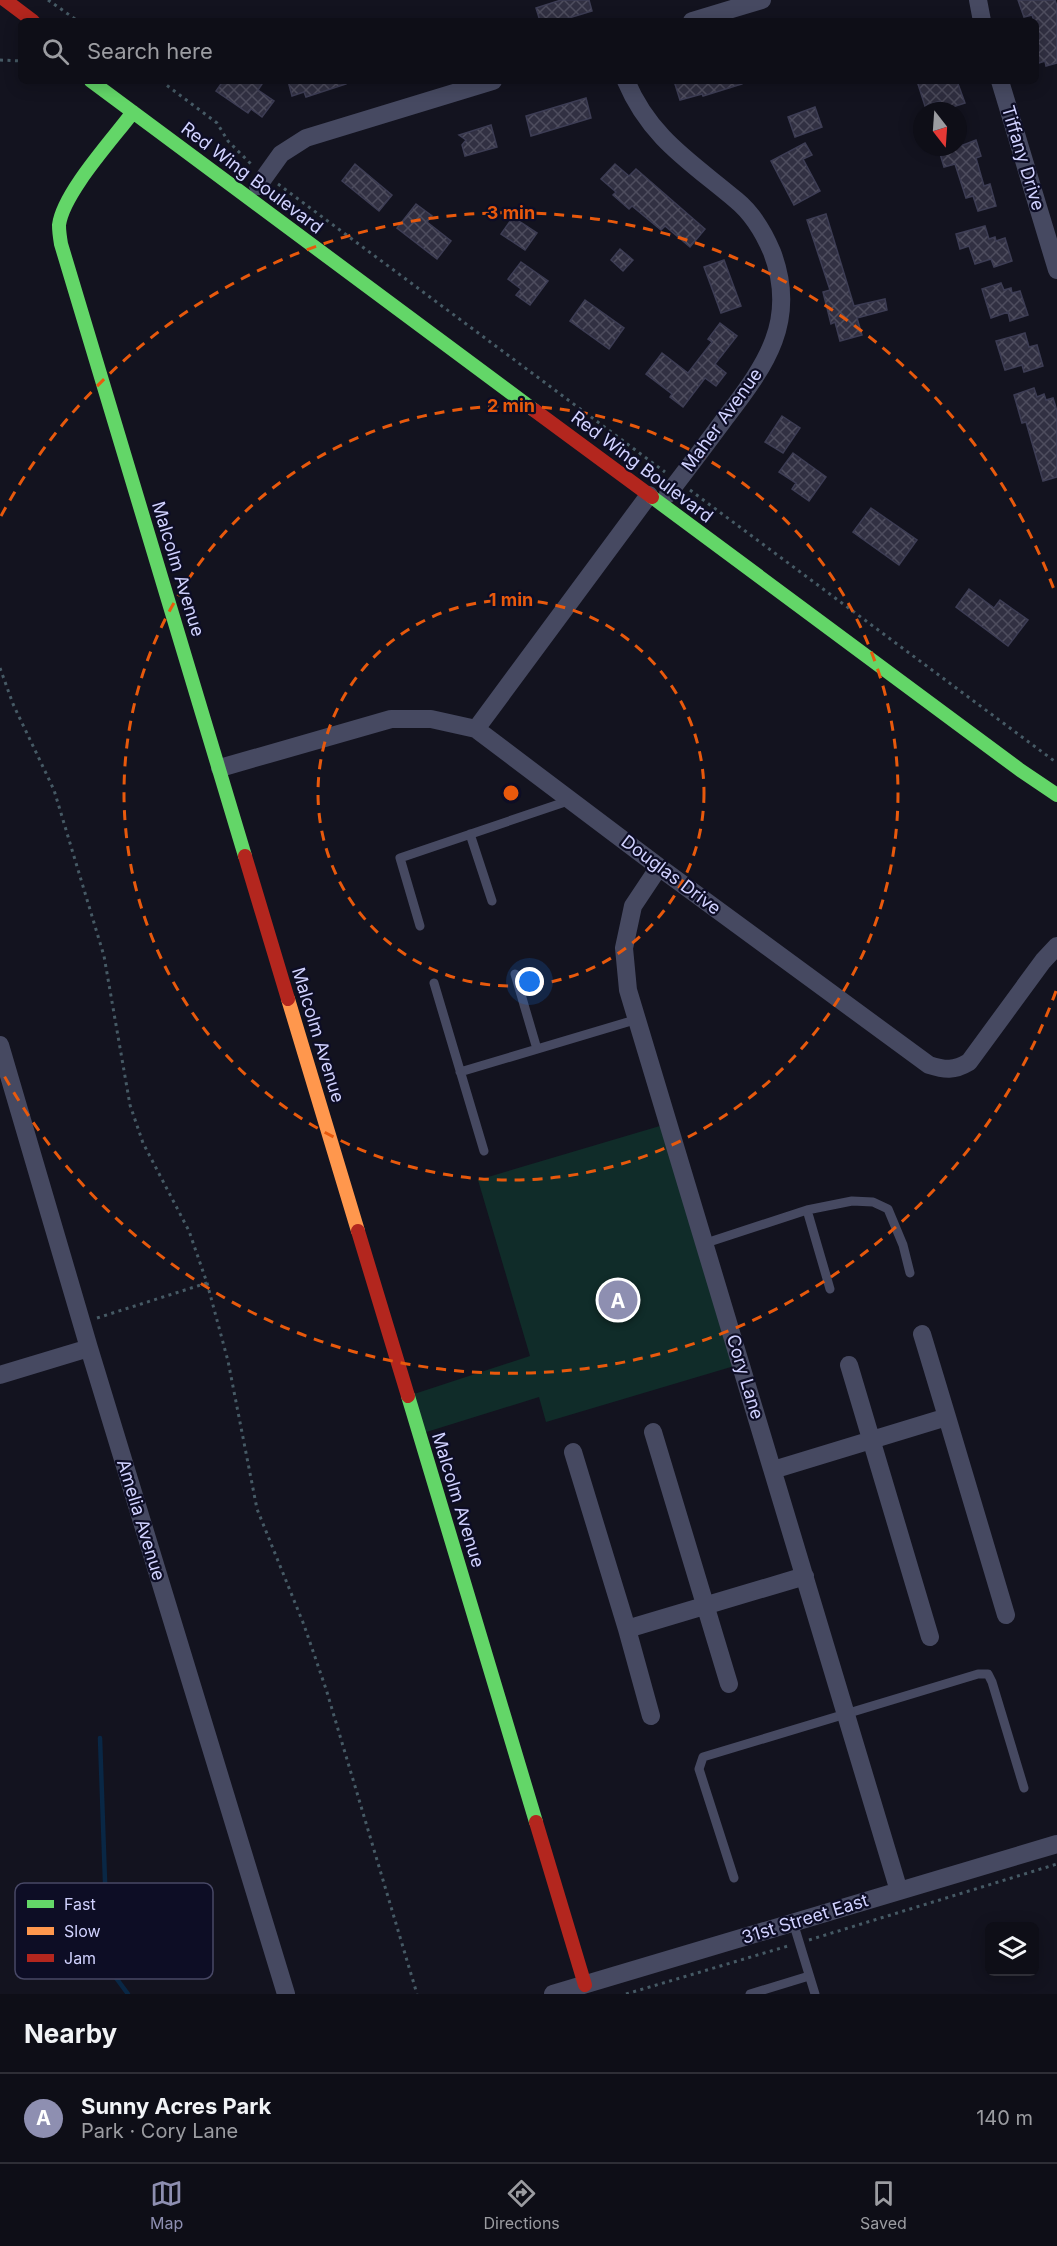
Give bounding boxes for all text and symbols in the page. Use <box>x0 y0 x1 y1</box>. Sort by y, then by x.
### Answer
search box <box>18 18 1039 84</box>
icon: search <box>39 35 72 68</box>
text: Search here <box>87 38 213 64</box>
north arrow <box>913 102 967 156</box>
street label: Tiffany Drive <box>998 103 1049 213</box>
street label: Red Wing Boulevard <box>177 117 327 238</box>
text: 3 min <box>487 202 535 223</box>
street label: Maher Avenue <box>677 364 766 475</box>
text: 2 min <box>487 395 535 416</box>
street label: Red Wing Boulevard <box>567 406 717 527</box>
street label: Malcolm Avenue <box>148 499 209 639</box>
text: 1 min <box>489 589 533 610</box>
centre of rings <box>501 783 521 803</box>
street label: Douglas Drive <box>617 830 725 919</box>
street label: Malcolm Avenue <box>288 965 349 1105</box>
your location <box>515 967 544 996</box>
pin: A <box>598 1278 638 1322</box>
street label: Cory Lane <box>723 1332 768 1422</box>
street label: Malcolm Avenue <box>428 1430 489 1570</box>
street label: Amelia Avenue <box>113 1457 170 1583</box>
legend <box>15 1883 213 1979</box>
street label: 31st Street East <box>739 1889 871 1948</box>
text: Fast <box>64 1894 96 1914</box>
text: Slow <box>64 1921 101 1941</box>
map controls <box>985 1922 1039 1976</box>
button: layers <box>985 1922 1039 1976</box>
text: Jam <box>64 1948 96 1968</box>
text: Nearby <box>24 2018 117 2049</box>
text: Sunny Acres Park <box>81 2093 271 2119</box>
text: A <box>36 2106 51 2130</box>
text: 140 m <box>976 2106 1033 2130</box>
text: Park · Cory Lane <box>81 2119 238 2143</box>
tab: Map <box>150 2177 183 2233</box>
tab: Directions <box>484 2177 560 2233</box>
tab: Saved <box>860 2177 907 2233</box>

